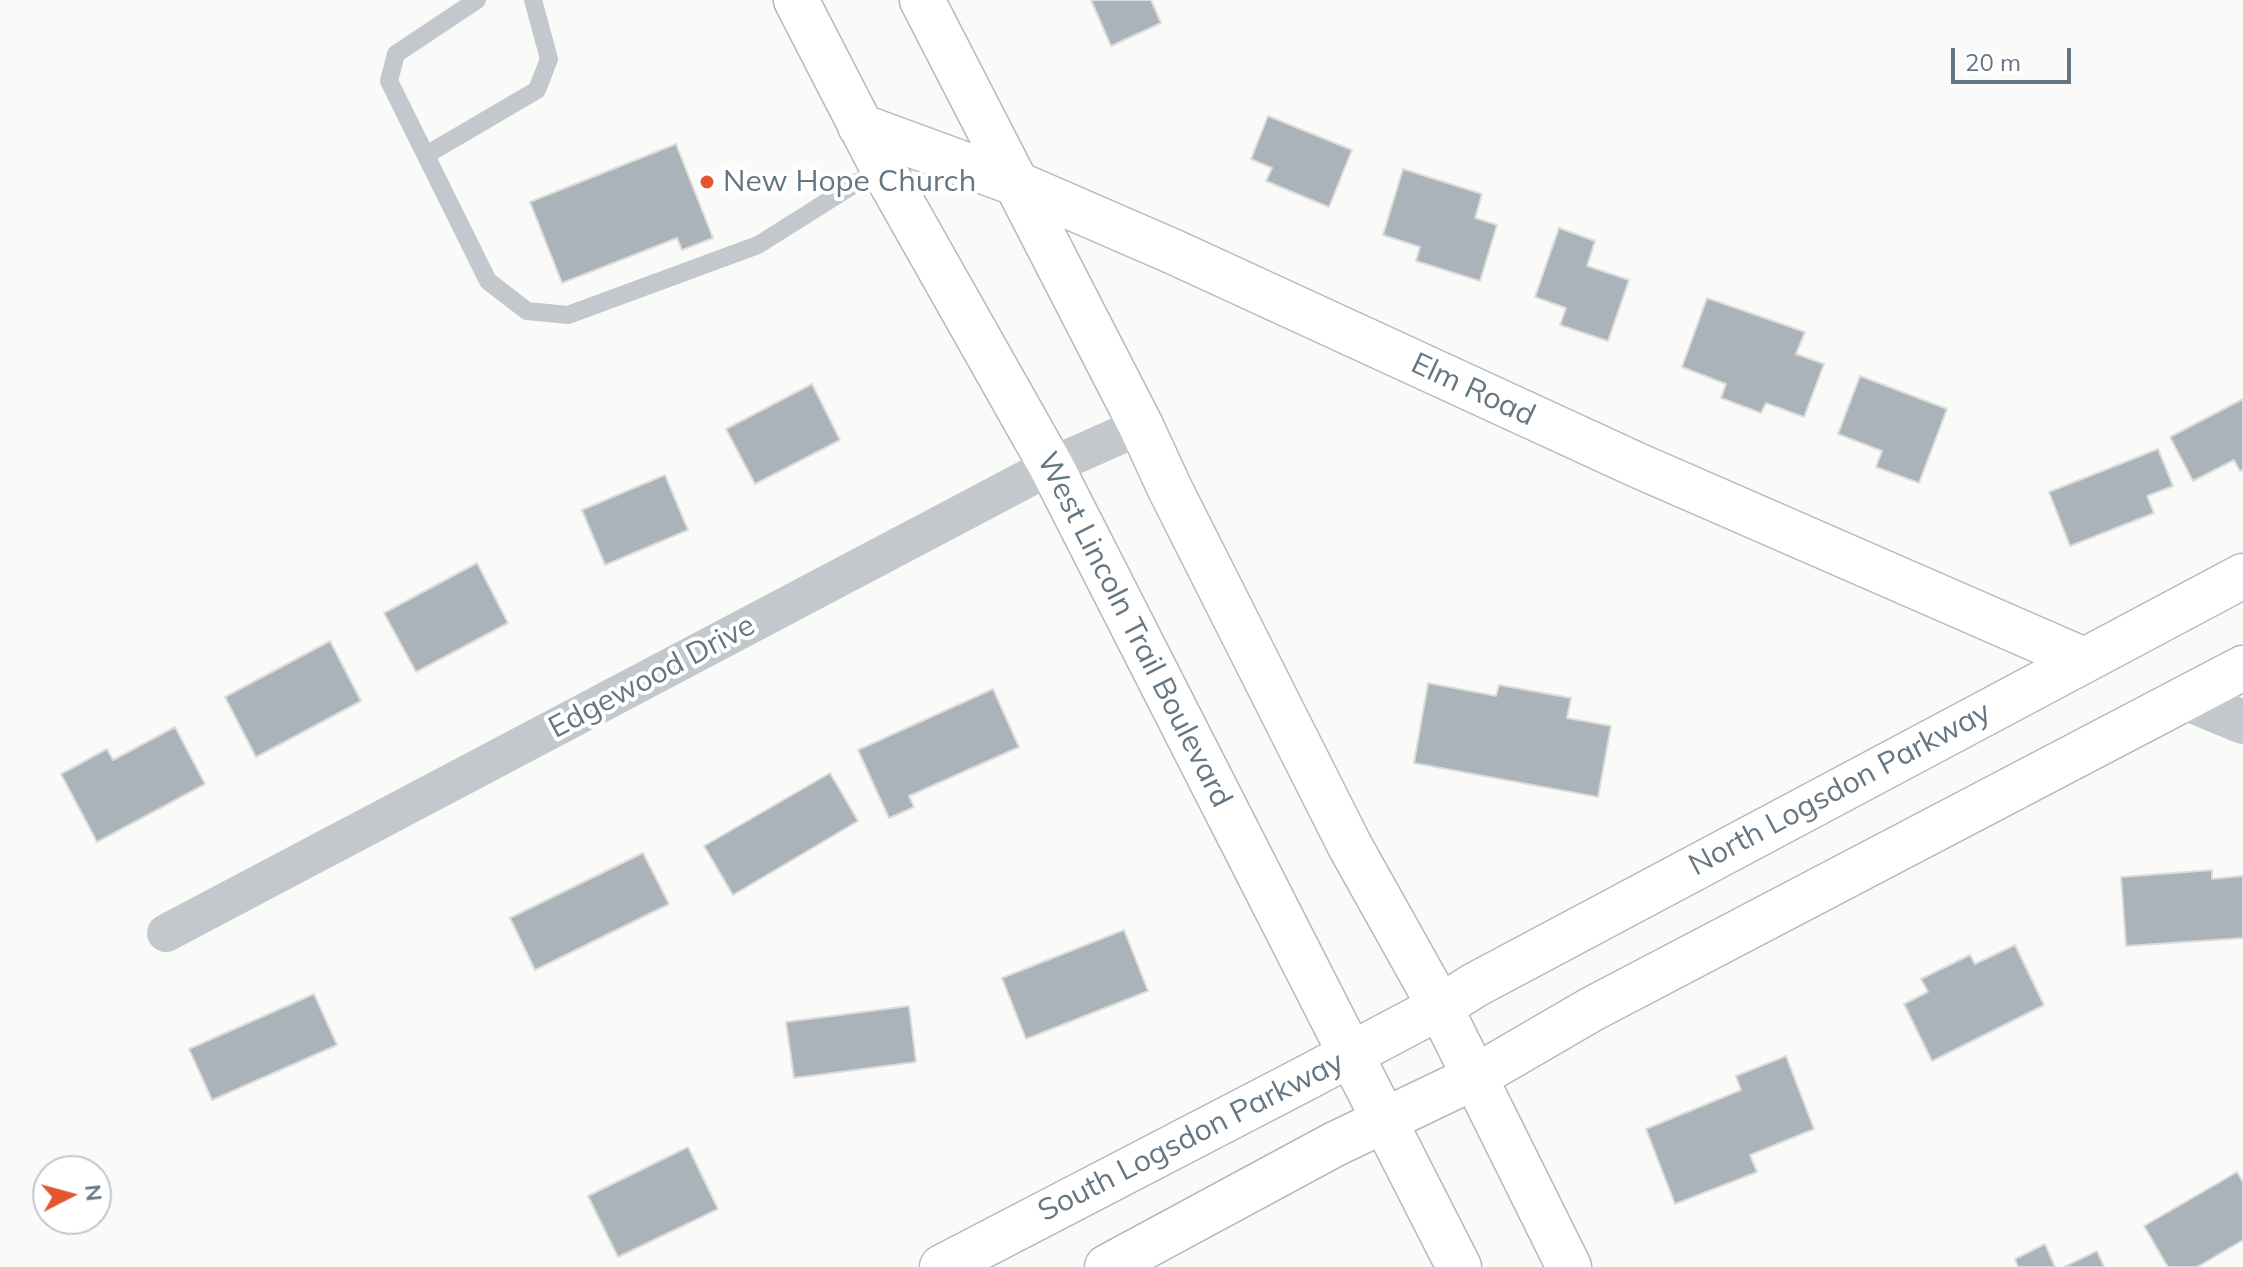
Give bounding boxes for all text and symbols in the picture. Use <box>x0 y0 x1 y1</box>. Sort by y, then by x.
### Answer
scale bar <box>1955 32 2075 82</box>
text: 20 m <box>1965 47 2021 77</box>
place label: New Hope Church <box>723 164 976 200</box>
marker: New Hope Church <box>698 173 716 191</box>
street label: Elm Road <box>1405 346 1541 434</box>
street label: West Lincoln Trail Boulevard <box>1029 447 1239 813</box>
street label: Edgewood Drive <box>543 608 761 746</box>
street label: North Logsdon Parkway <box>1683 694 1997 884</box>
street label: South Logsdon Parkway <box>1032 1044 1350 1230</box>
north arrow <box>32 1155 112 1235</box>
text: N <box>79 1183 109 1202</box>

